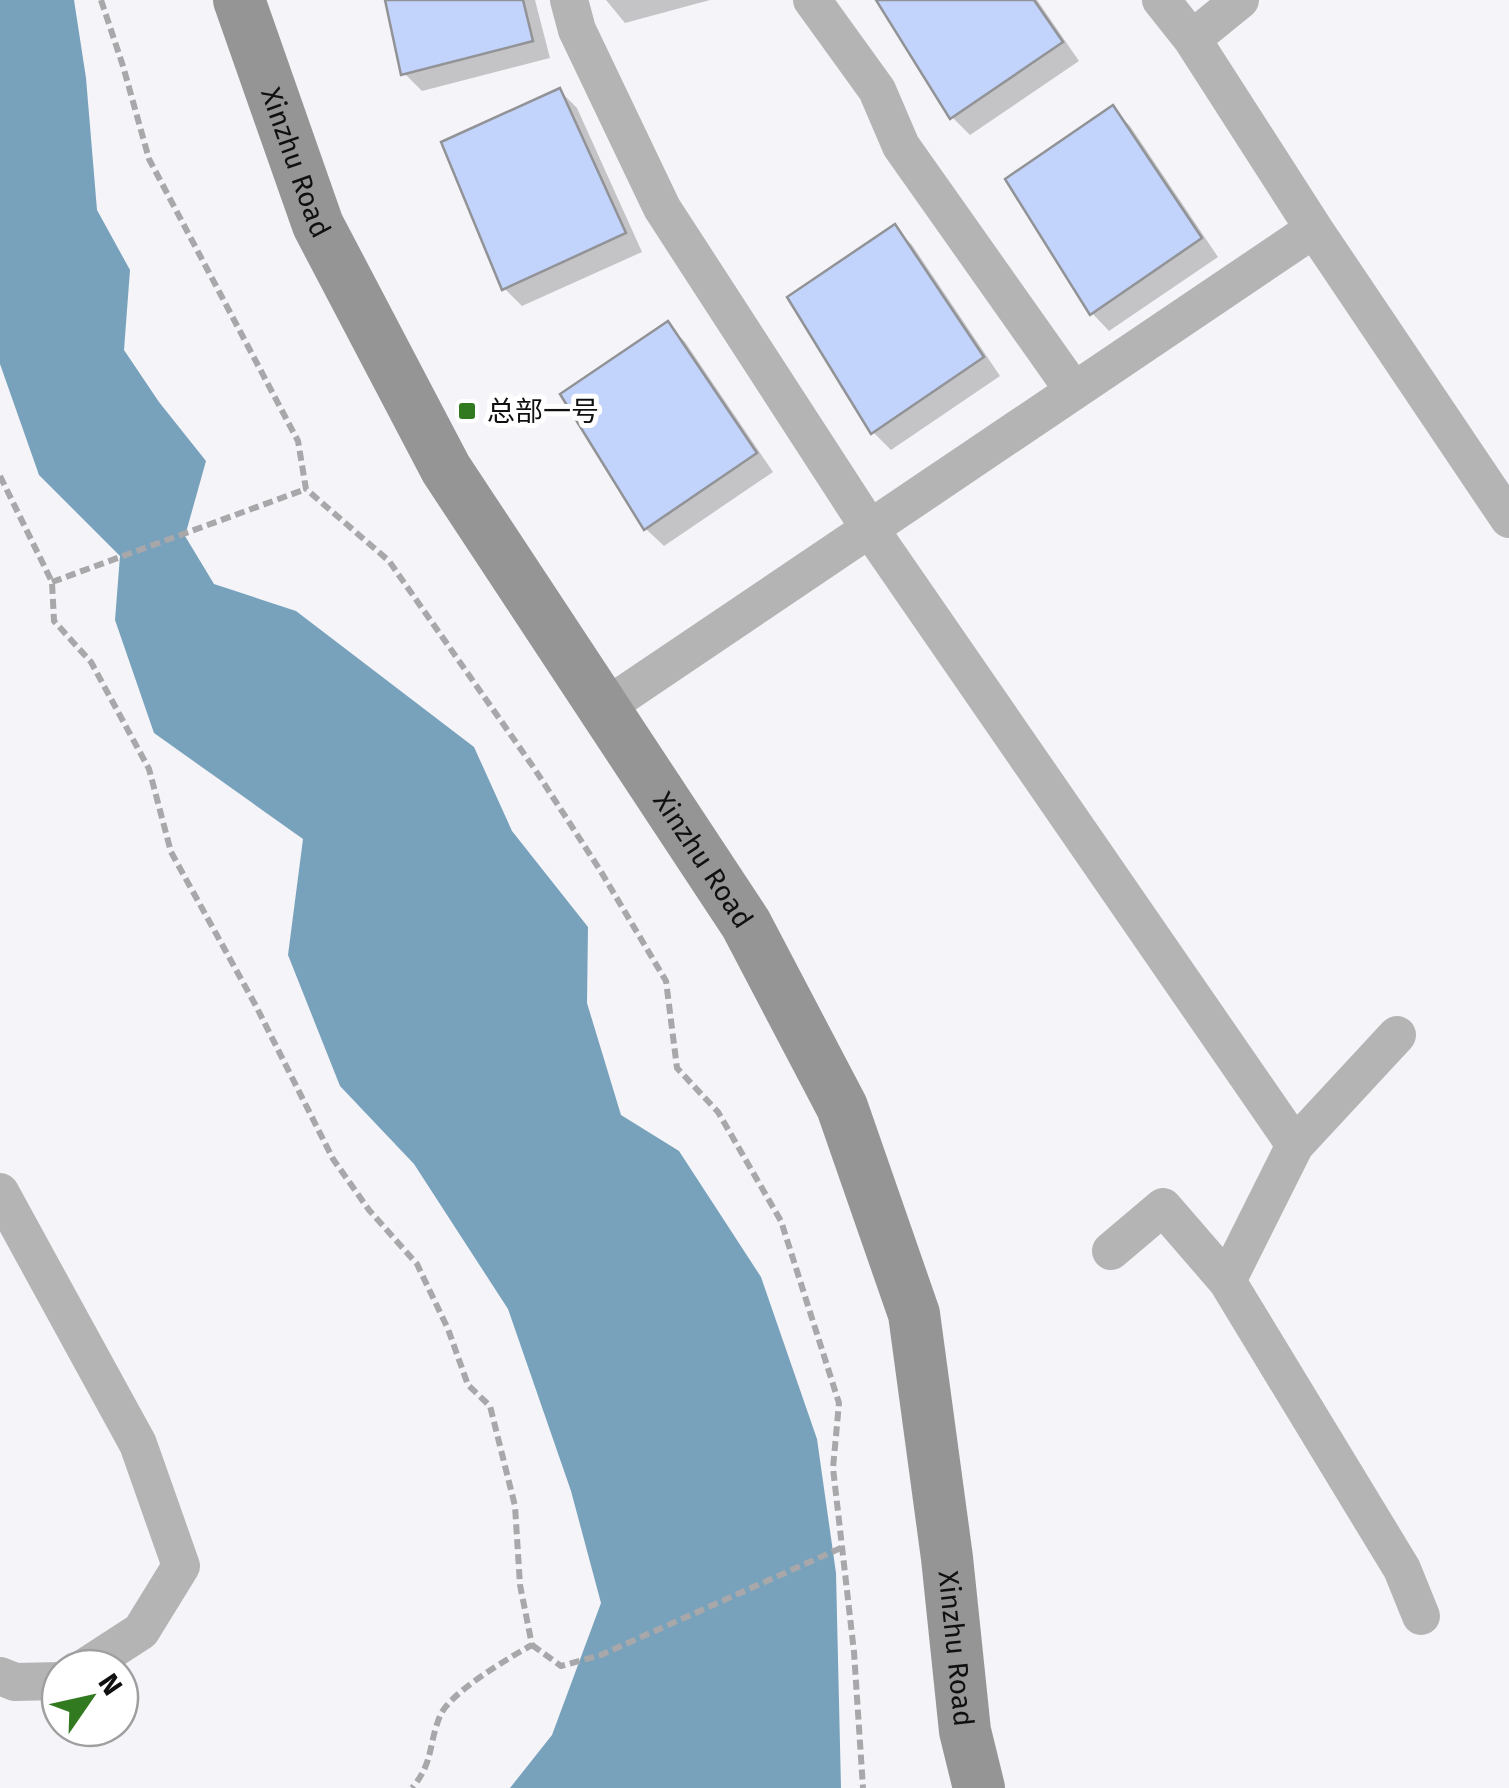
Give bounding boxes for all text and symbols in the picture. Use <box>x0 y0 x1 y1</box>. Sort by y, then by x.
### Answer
street label: Xinzhu Road <box>254 83 338 243</box>
place label: 总部一号 <box>487 395 599 428</box>
marker: 总部一号 <box>456 400 478 422</box>
street label: Xinzhu Road <box>647 785 760 934</box>
street label: Xinzhu Road <box>932 1569 981 1728</box>
north arrow <box>40 1648 140 1748</box>
text: N <box>91 1667 129 1701</box>

